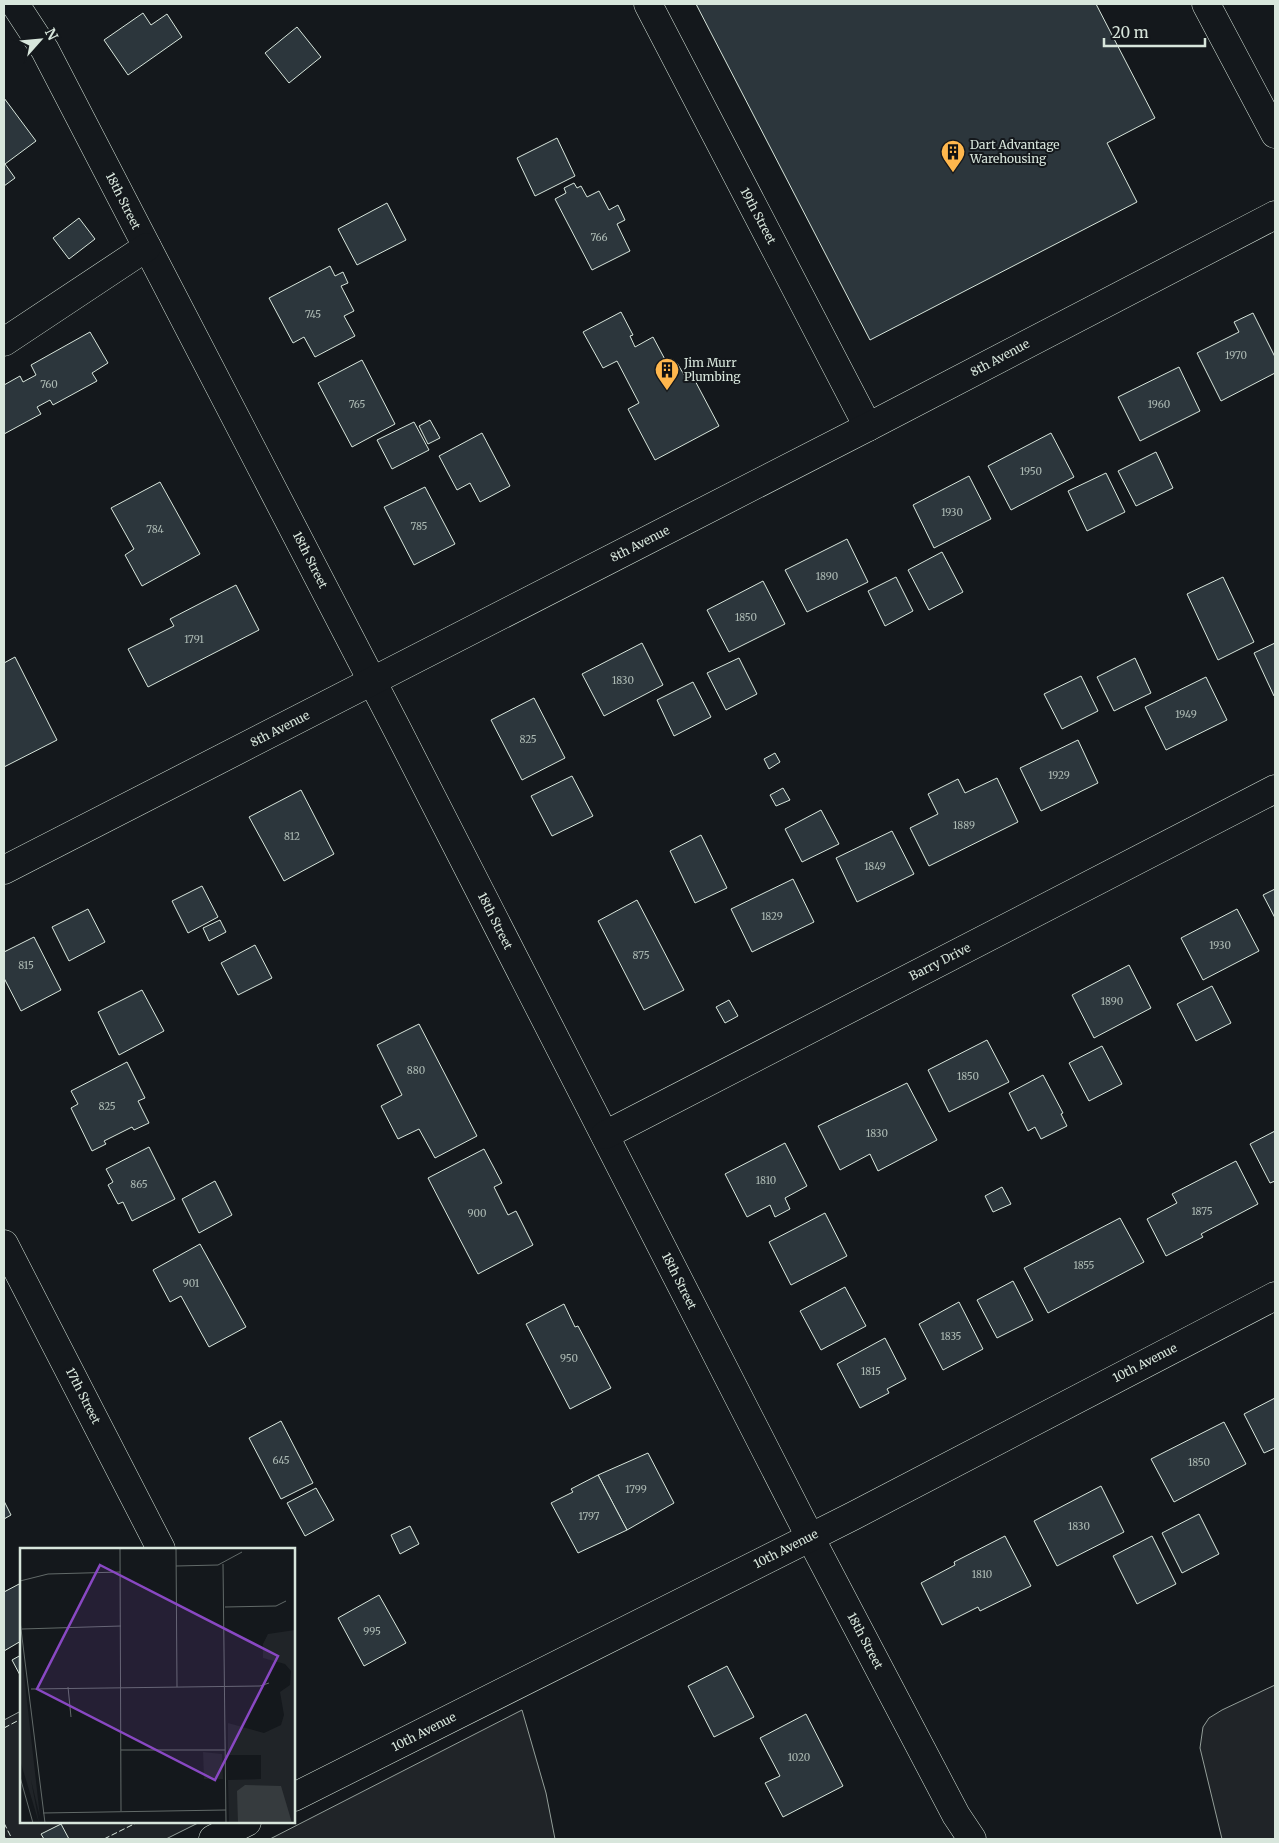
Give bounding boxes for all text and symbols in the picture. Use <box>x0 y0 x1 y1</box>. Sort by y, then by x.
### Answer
north arrow <box>15 15 65 65</box>
scale bar <box>1104 15 1205 47</box>
text: 20 m <box>1112 23 1149 42</box>
text: N <box>41 25 62 43</box>
place label: Dart Advantage Warehousing <box>969 137 1060 166</box>
building icon: Dart Advantage Warehousing <box>940 139 966 173</box>
street label: 18th Street <box>103 170 144 232</box>
street label: 19th Street <box>737 185 780 247</box>
house number: 766 <box>590 231 608 244</box>
house number: 745 <box>305 308 321 321</box>
street label: 8th Avenue <box>968 336 1032 379</box>
house number: 1970 <box>1225 349 1247 362</box>
place label: Jim Murr Plumbing <box>683 355 741 384</box>
building icon: Jim Murr Plumbing <box>654 357 680 391</box>
house number: 760 <box>40 378 58 391</box>
house number: 765 <box>349 398 365 411</box>
house number: 1960 <box>1148 398 1170 411</box>
house number: 1950 <box>1020 465 1042 478</box>
house number: 1930 <box>941 506 963 519</box>
house number: 785 <box>411 520 428 533</box>
street label: 8th Avenue <box>608 522 672 565</box>
house number: 784 <box>146 523 164 536</box>
street label: 18th Street <box>290 529 331 591</box>
house number: 1890 <box>816 570 838 583</box>
house number: 1850 <box>735 611 757 624</box>
house number: 1791 <box>184 633 204 646</box>
house number: 1830 <box>612 674 634 687</box>
street label: 8th Avenue <box>248 707 312 750</box>
house number: 1949 <box>1175 708 1197 721</box>
house number: 825 <box>519 733 537 746</box>
house number: 1929 <box>1048 769 1070 782</box>
house number: 1889 <box>953 819 975 832</box>
house number: 812 <box>284 830 300 843</box>
house number: 1849 <box>864 860 886 873</box>
street label: 18th Street <box>475 890 516 952</box>
house number: 1829 <box>761 910 783 923</box>
house number: 1930 <box>1209 939 1231 952</box>
street label: Barry Drive <box>907 940 973 983</box>
house number: 875 <box>633 949 650 962</box>
house number: 815 <box>18 959 34 972</box>
house number: 1890 <box>1101 995 1123 1008</box>
house number: 880 <box>407 1064 425 1077</box>
house number: 1850 <box>957 1070 979 1083</box>
house number: 825 <box>98 1100 116 1113</box>
house number: 1830 <box>866 1127 888 1140</box>
house number: 1810 <box>756 1174 776 1187</box>
house number: 865 <box>130 1178 148 1191</box>
house number: 1875 <box>1191 1205 1213 1218</box>
house number: 900 <box>467 1207 487 1220</box>
street label: 18th Street <box>659 1250 700 1312</box>
house number: 1855 <box>1074 1259 1095 1272</box>
house number: 901 <box>183 1277 200 1290</box>
house number: 1835 <box>941 1330 962 1343</box>
street label: 10th Avenue <box>1110 1340 1179 1385</box>
house number: 950 <box>560 1352 578 1365</box>
street label: 17th Street <box>63 1365 104 1427</box>
house number: 1815 <box>861 1365 881 1378</box>
house number: 645 <box>272 1454 290 1467</box>
house number: 1850 <box>1188 1456 1210 1469</box>
house number: 1799 <box>625 1483 647 1496</box>
house number: 1797 <box>578 1510 600 1523</box>
house number: 1830 <box>1068 1520 1090 1533</box>
street label: 10th Avenue <box>751 1526 820 1571</box>
inset map <box>20 1548 295 1823</box>
house number: 1810 <box>972 1568 992 1581</box>
street label: 18th Street <box>844 1610 887 1672</box>
house number: 995 <box>363 1625 381 1638</box>
street label: 10th Avenue <box>389 1709 458 1754</box>
house number: 1020 <box>788 1751 810 1764</box>

